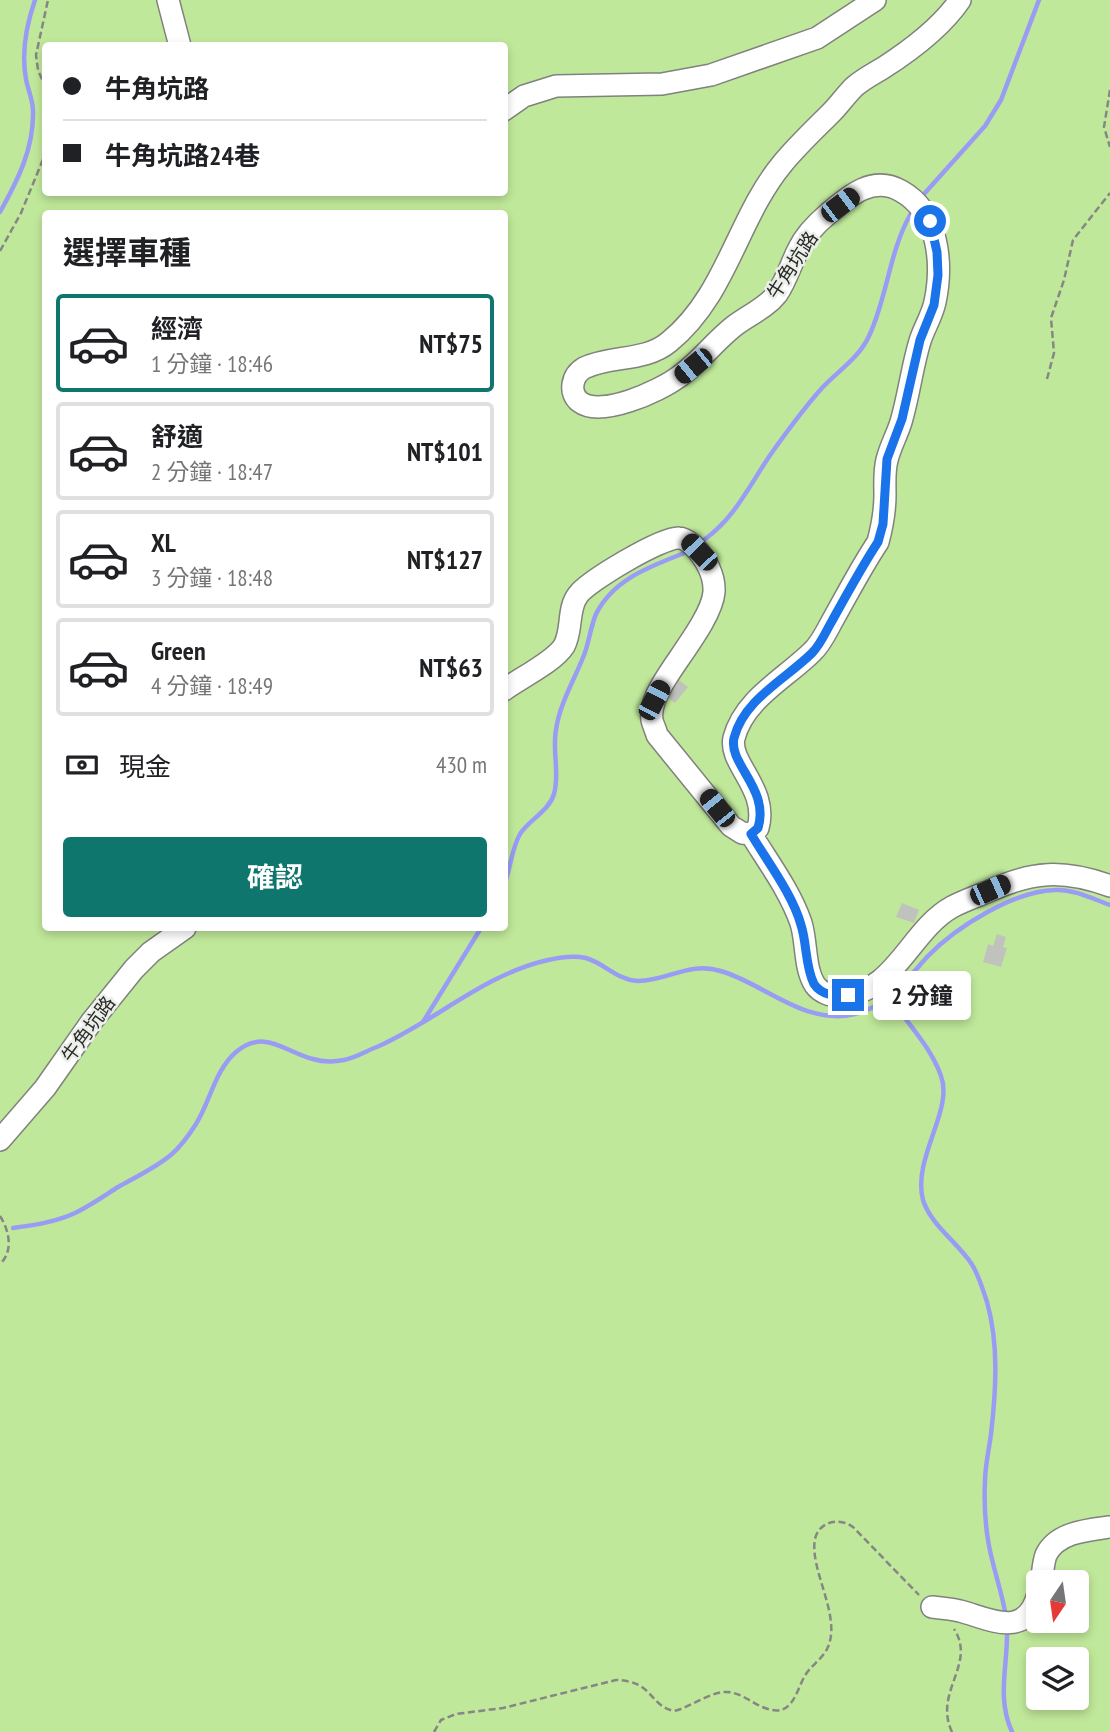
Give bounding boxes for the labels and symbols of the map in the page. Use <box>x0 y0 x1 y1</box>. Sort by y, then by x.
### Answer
car <box>817 184 864 226</box>
route start <box>914 205 946 237</box>
street label: 牛角坑路 <box>761 227 823 303</box>
car <box>671 345 716 387</box>
car <box>677 530 722 574</box>
car <box>635 677 674 723</box>
car <box>696 785 739 831</box>
car <box>967 872 1014 908</box>
callout: 2 分鐘 <box>872 970 970 1020</box>
route end <box>832 979 864 1011</box>
street label: 牛角坑路 <box>56 991 120 1067</box>
north arrow <box>1026 1570 1088 1633</box>

